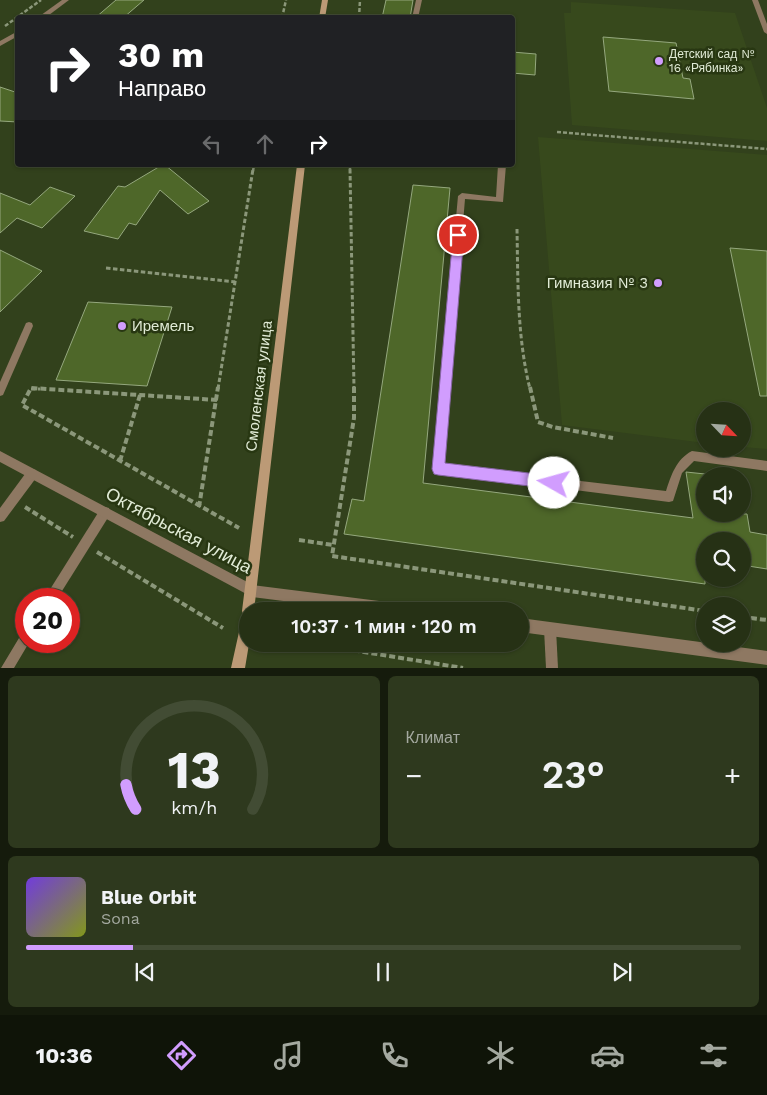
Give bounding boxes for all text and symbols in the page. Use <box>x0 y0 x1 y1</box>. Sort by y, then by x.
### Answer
text: 30 m <box>118 34 204 76</box>
icon: right <box>35 35 100 100</box>
place label: Детский сад № 16 «Рябинка» <box>669 47 754 75</box>
marker: Детский сад № 16 «Рябинка» <box>653 55 665 67</box>
text: Направо <box>118 76 206 101</box>
icon: left <box>198 130 226 158</box>
icon: ahead <box>251 130 279 158</box>
icon: right <box>304 130 332 158</box>
pin <box>437 214 479 256</box>
icon: arrive <box>444 221 472 249</box>
place label: Гимназия № 3 <box>547 274 648 292</box>
marker: Гимназия № 3 <box>652 277 664 289</box>
place label: Иремель <box>132 317 194 335</box>
street label: Смоленская улица <box>242 319 276 452</box>
marker: Иремель <box>116 320 128 332</box>
north arrow <box>696 402 751 458</box>
map controls <box>696 402 751 652</box>
position arrow <box>527 456 579 508</box>
button: sound <box>696 467 751 522</box>
street label: Октябрьская улица <box>102 483 257 578</box>
button: search <box>696 532 751 587</box>
speed limit sign: 20 <box>15 588 80 653</box>
button: layers <box>696 597 751 652</box>
text: 10:37 · 1 мин · 120 m <box>291 615 477 638</box>
text: Климат <box>406 728 460 747</box>
text: 13 <box>167 740 220 801</box>
text: 23° <box>542 753 605 797</box>
text: − <box>406 759 422 792</box>
text: + <box>724 759 741 792</box>
text: km/h <box>171 797 217 818</box>
text: Blue Orbit <box>101 886 196 909</box>
text: Sona <box>101 909 140 928</box>
icon: previous <box>131 958 159 986</box>
icon: pause <box>369 958 397 986</box>
icon: next <box>608 958 636 986</box>
icon: directions <box>164 1038 199 1073</box>
icon: music <box>271 1038 306 1073</box>
icon: phone <box>377 1038 412 1073</box>
icon: climate <box>483 1038 518 1073</box>
icon: car <box>590 1038 625 1073</box>
icon: filters <box>696 1038 731 1073</box>
text: 10:36 <box>36 1043 93 1068</box>

